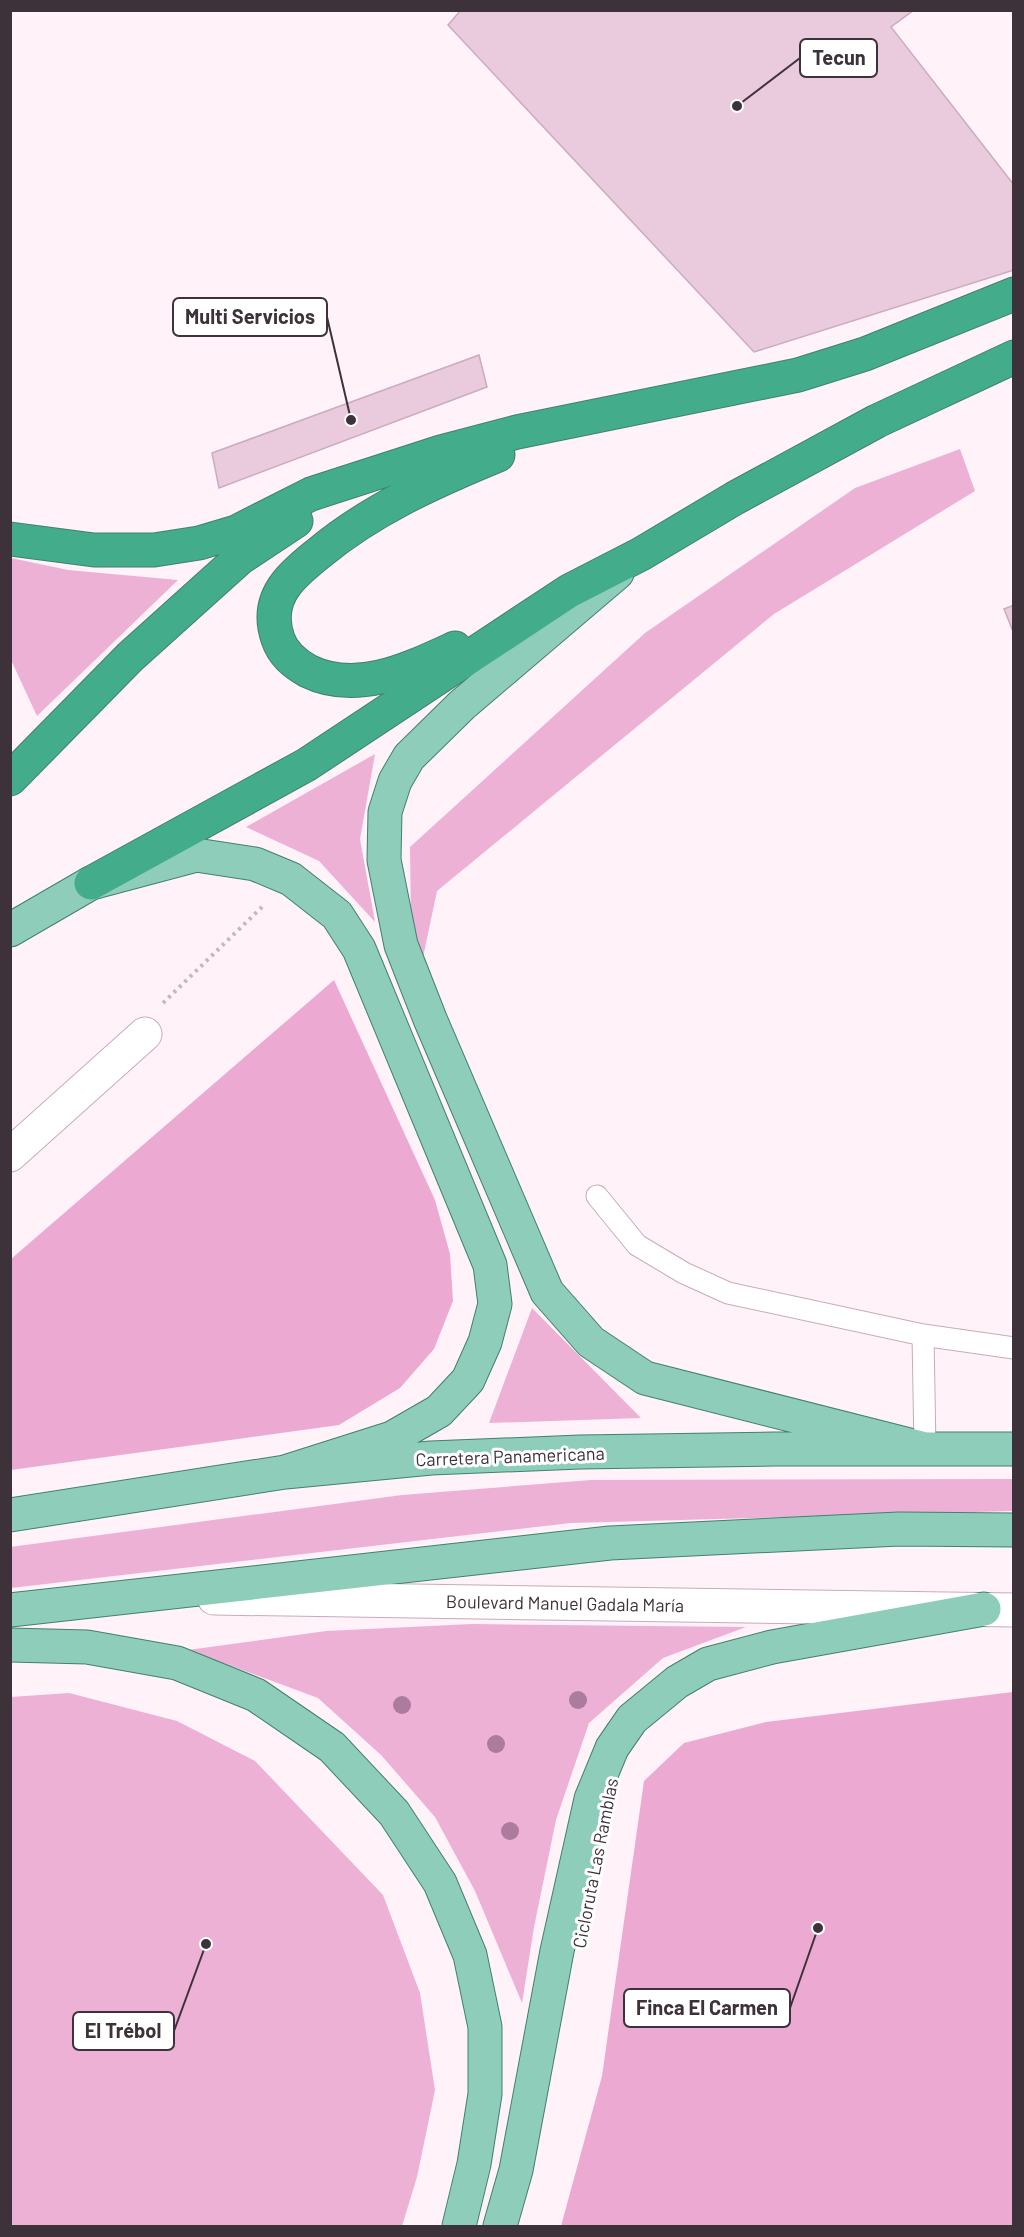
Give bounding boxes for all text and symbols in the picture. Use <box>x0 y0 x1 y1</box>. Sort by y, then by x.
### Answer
callout: Tecun <box>800 39 877 77</box>
text: Tecun <box>812 45 866 69</box>
callout: Multi Servicios <box>173 298 327 336</box>
text: Multi Servicios <box>185 304 315 328</box>
street label: Carretera Panamericana <box>415 1442 605 1470</box>
street label: Boulevard Manuel Gadala María <box>446 1590 684 1616</box>
street label: Cicloruta Las Ramblas <box>568 1776 622 1950</box>
callout: Finca El Carmen <box>624 1989 790 2027</box>
text: Finca El Carmen <box>636 1995 778 2019</box>
callout: El Trébol <box>73 2012 174 2050</box>
text: El Trébol <box>85 2018 161 2042</box>

